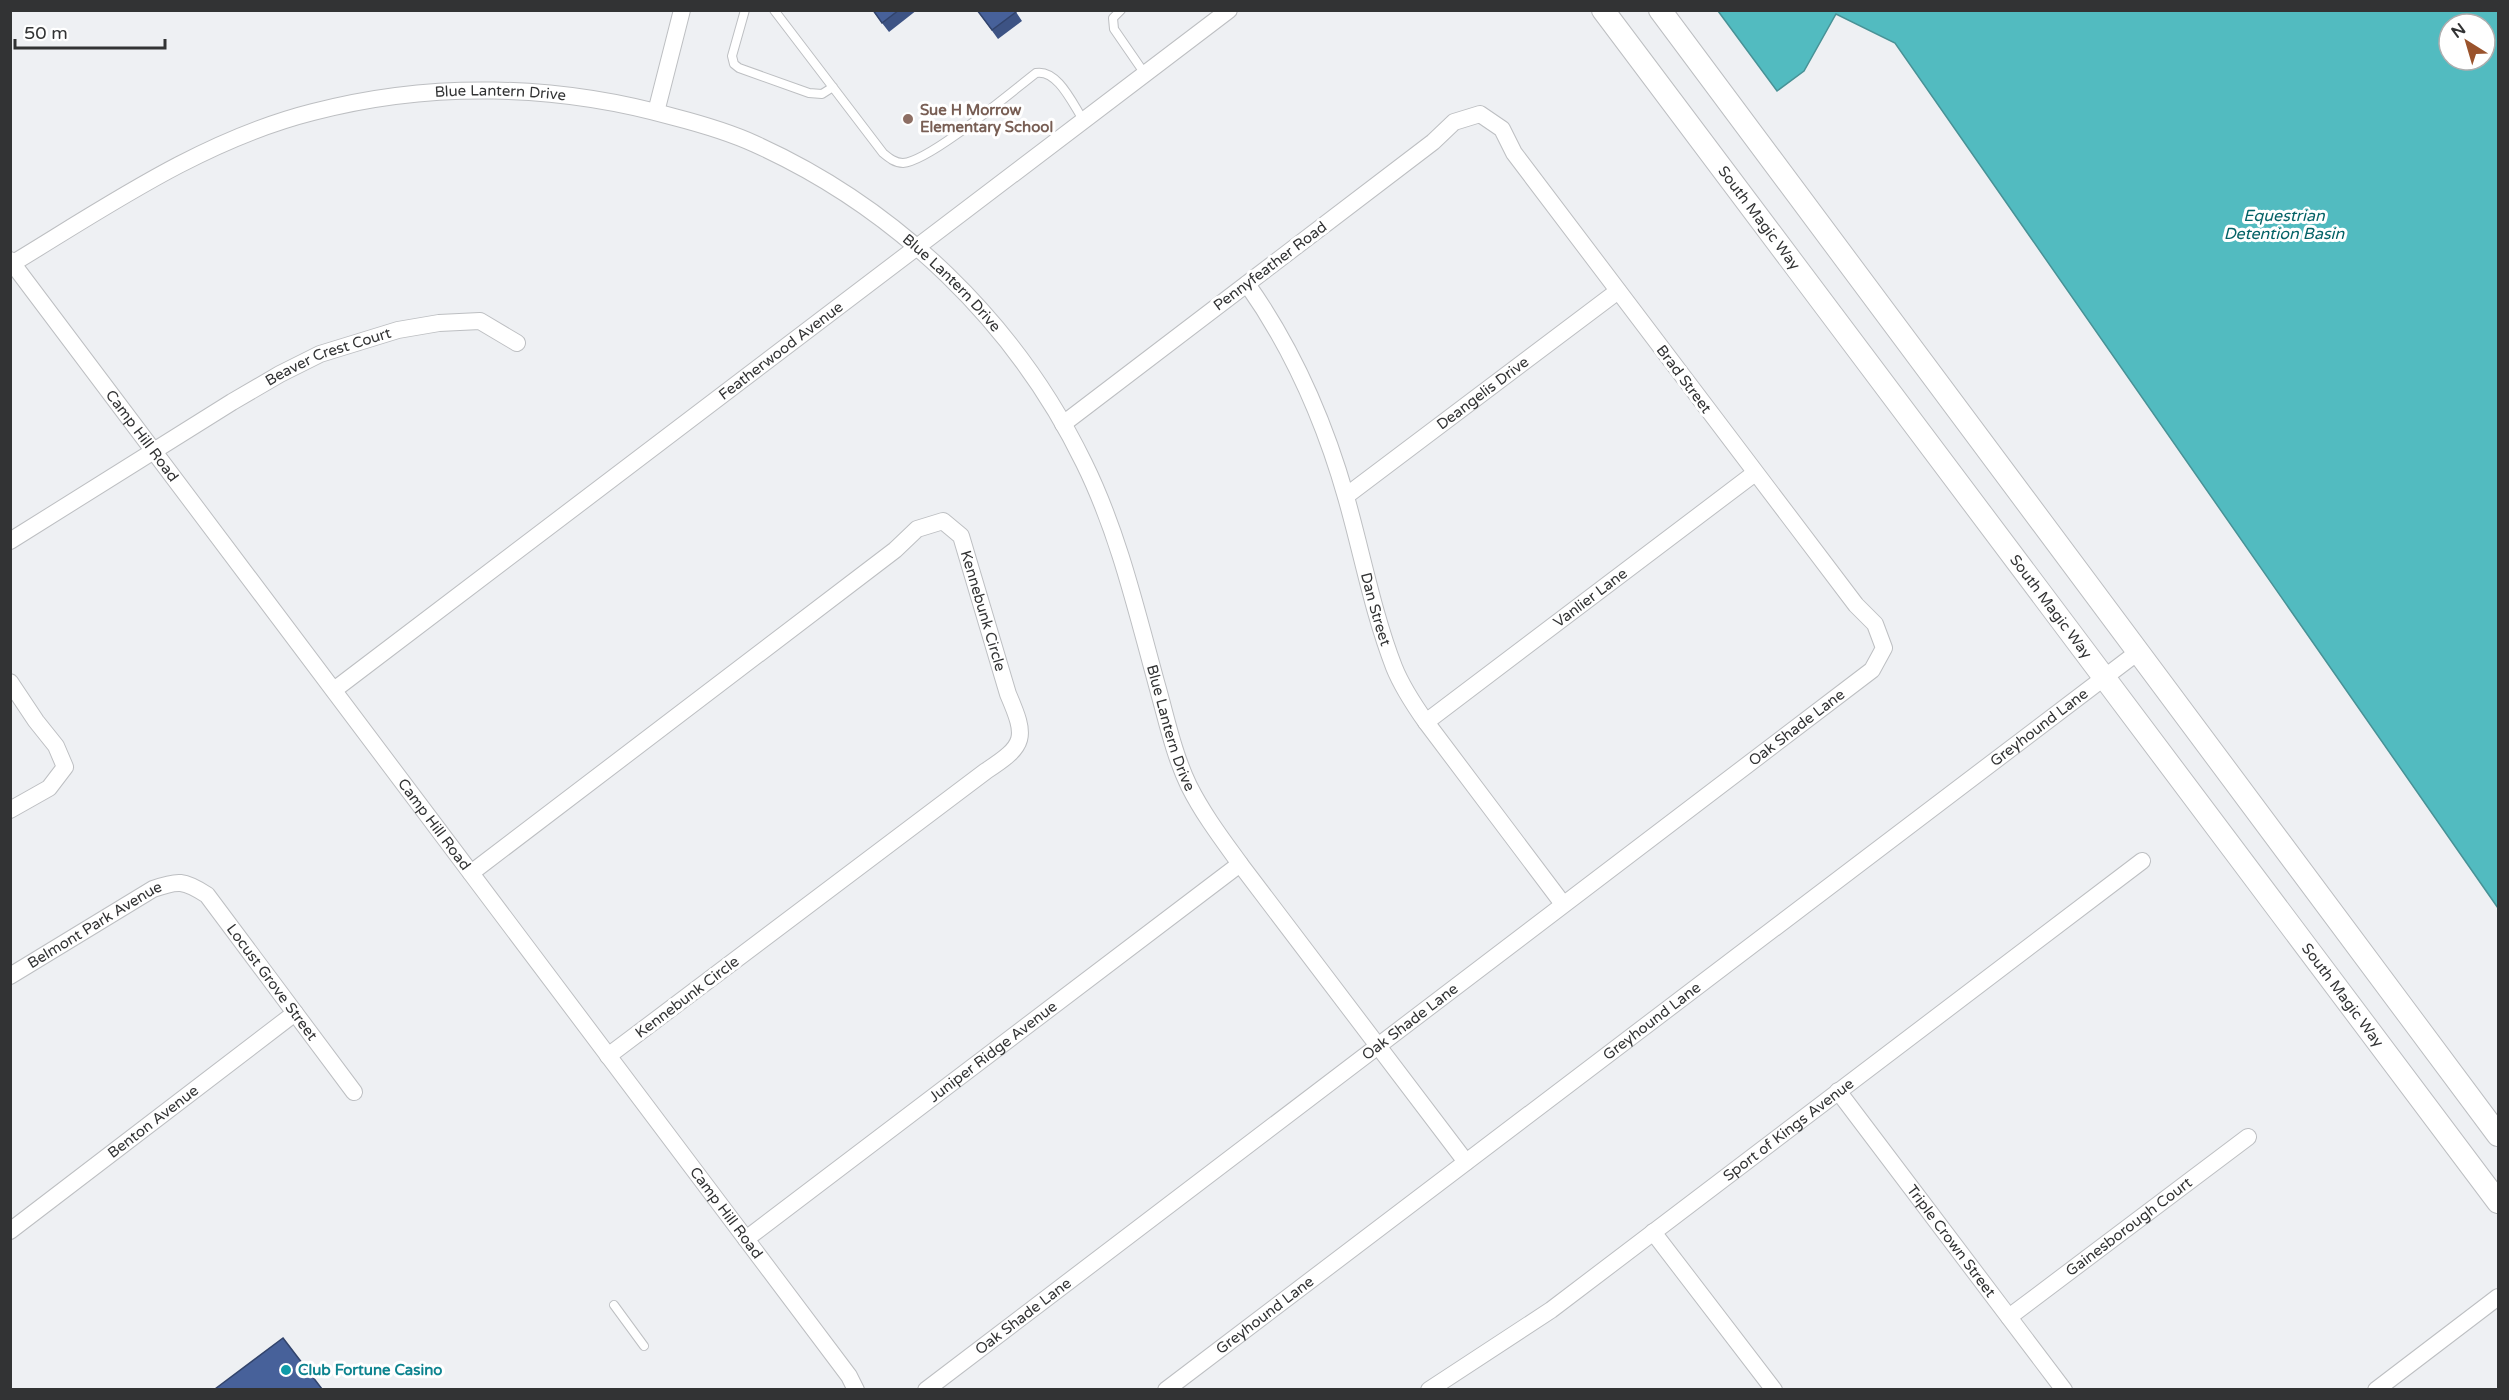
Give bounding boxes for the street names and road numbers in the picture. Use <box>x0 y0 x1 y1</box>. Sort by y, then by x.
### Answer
street label: Blue Lantern Drive <box>434 81 567 104</box>
street label: South Magic Way <box>1714 162 1804 273</box>
street label: Pennyfeather Road <box>1210 218 1330 314</box>
street label: Blue Lantern Drive <box>899 230 1005 335</box>
street label: Featherwood Avenue <box>715 298 846 404</box>
street label: Beaver Crest Court <box>262 324 394 390</box>
street label: Brad Street <box>1653 341 1716 417</box>
street label: Deangelis Drive <box>1433 353 1532 434</box>
street label: Camp Hill Road <box>102 386 182 485</box>
street label: Kennebunk Circle <box>957 548 1010 673</box>
street label: South Magic Way <box>2006 551 2096 662</box>
street label: Vanlier Lane <box>1550 564 1631 631</box>
street label: Dan Street <box>1357 571 1395 648</box>
street label: Blue Lantern Drive <box>1143 663 1199 794</box>
street label: Greyhound Lane <box>1986 684 2091 770</box>
street label: Oak Shade Lane <box>1745 685 1848 770</box>
street label: Camp Hill Road <box>394 775 475 874</box>
street label: Belmont Park Avenue <box>24 878 164 972</box>
street label: Locust Grove Street <box>223 920 322 1044</box>
street label: South Magic Way <box>2298 940 2388 1051</box>
street label: Kennebunk Circle <box>632 952 742 1042</box>
street label: Greyhound Lane <box>1599 978 1704 1064</box>
street label: Oak Shade Lane <box>1358 980 1461 1064</box>
street label: Juniper Ridge Avenue <box>925 997 1061 1106</box>
street label: Sport of Kings Avenue <box>1720 1074 1857 1185</box>
street label: Benton Avenue <box>104 1081 202 1162</box>
street label: Camp Hill Road <box>686 1163 767 1262</box>
street label: Gainesborough Court <box>2062 1173 2196 1280</box>
street label: Triple Crown Street <box>1903 1181 2000 1301</box>
street label: Greyhound Lane <box>1212 1272 1317 1358</box>
street label: Oak Shade Lane <box>972 1274 1075 1358</box>

